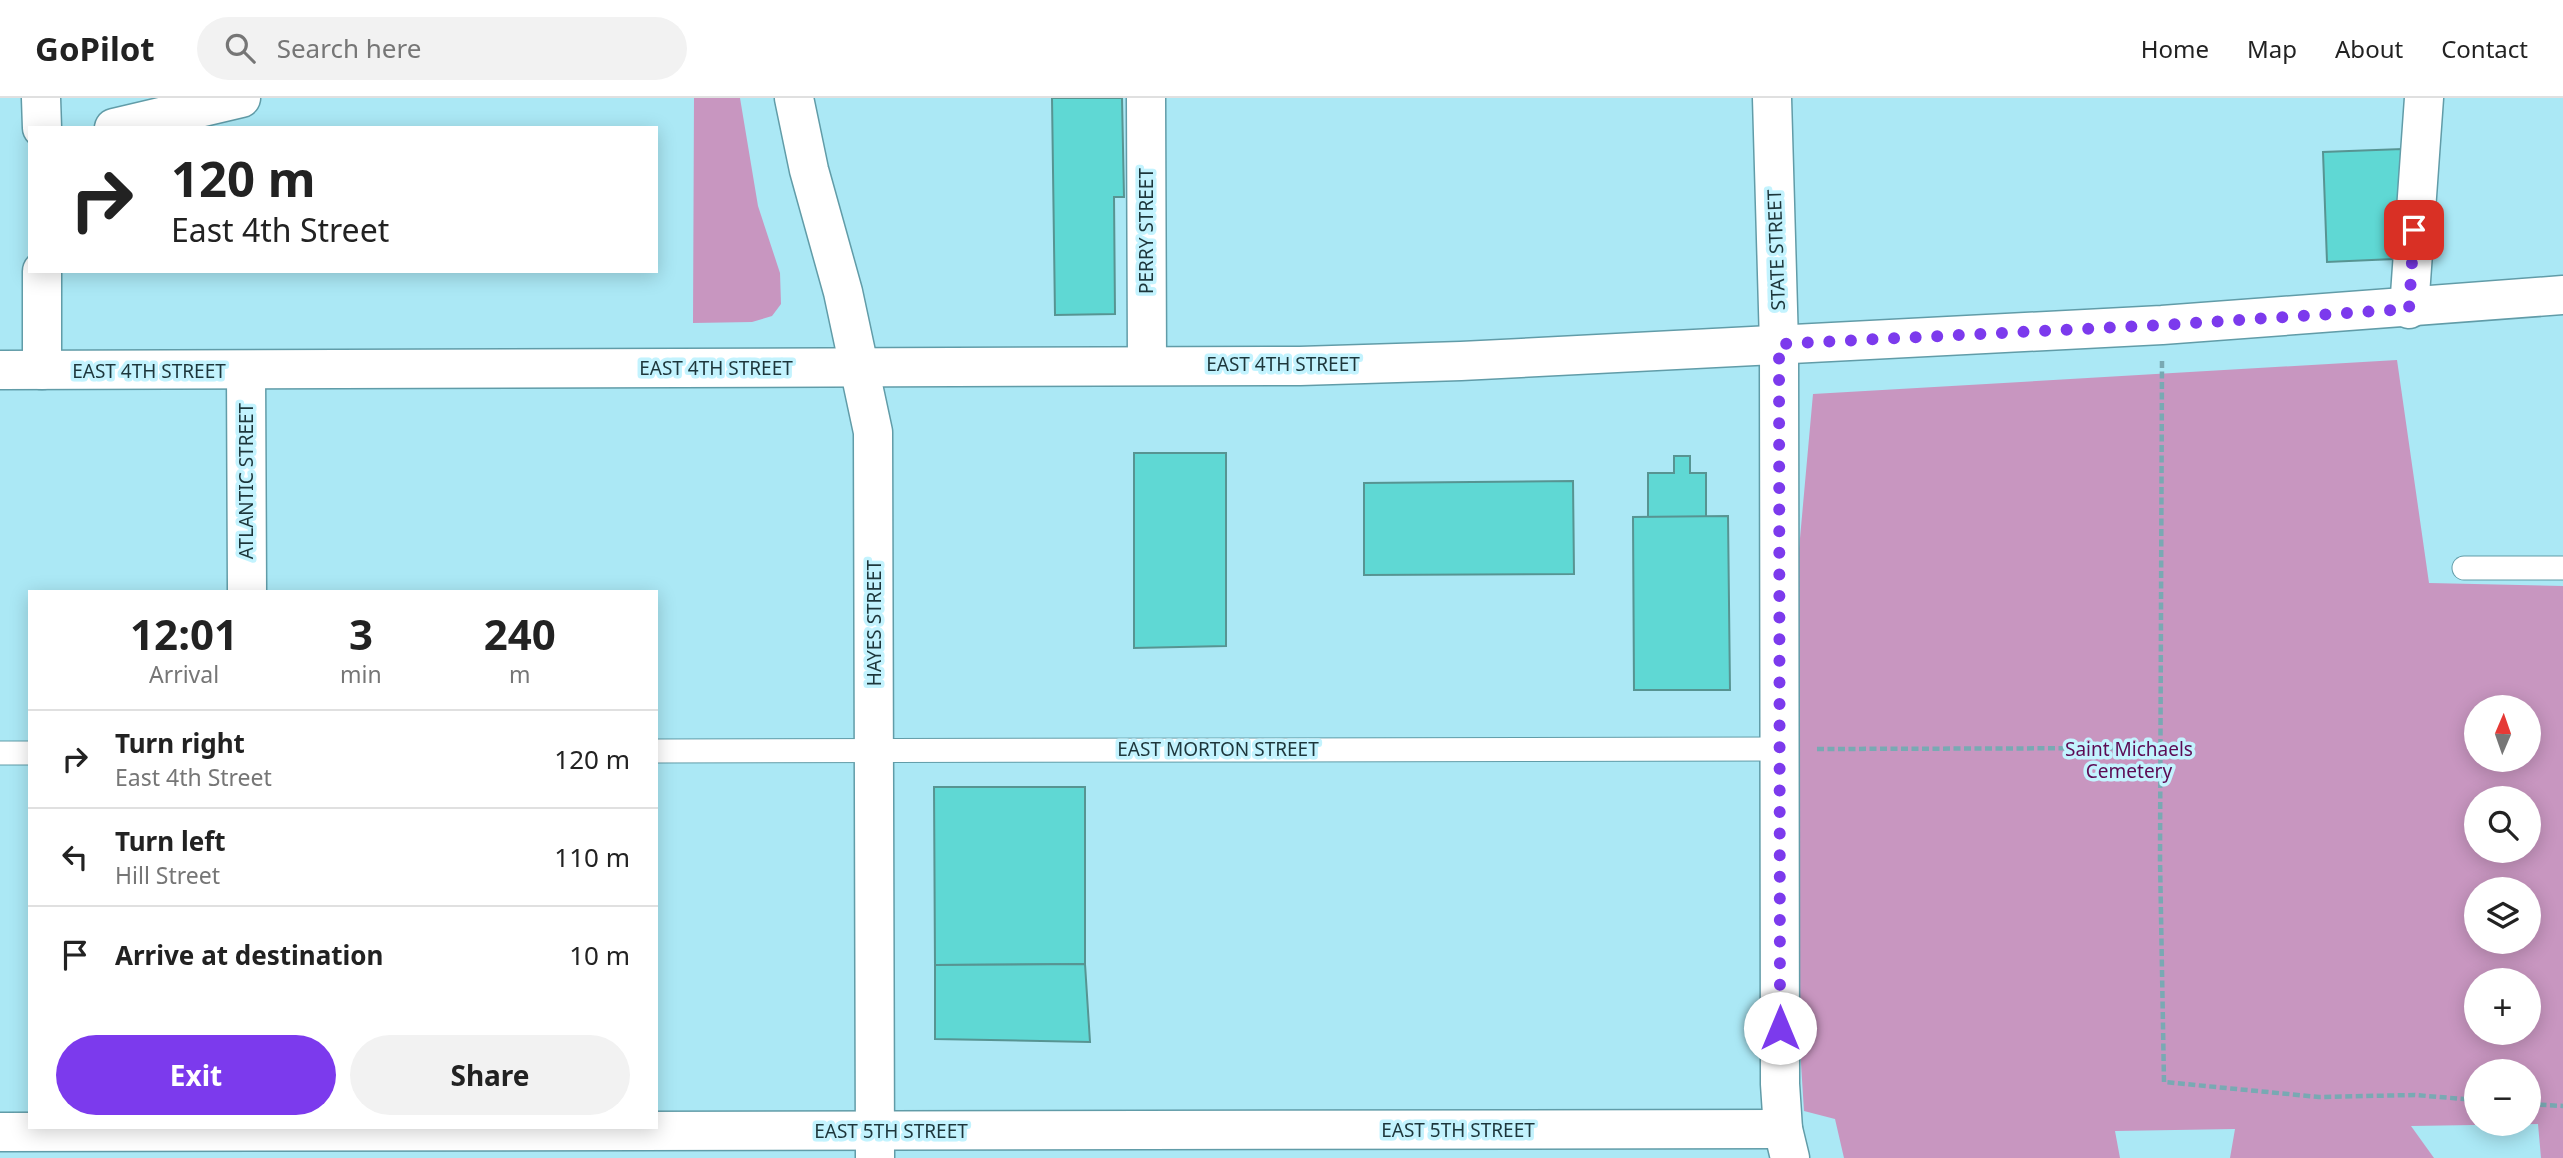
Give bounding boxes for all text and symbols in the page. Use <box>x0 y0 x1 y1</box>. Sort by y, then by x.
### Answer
search box <box>197 17 687 80</box>
text: GoPilot <box>35 26 155 71</box>
icon: search <box>221 29 259 67</box>
text: Search here <box>277 30 421 66</box>
text: Home <box>2141 32 2209 65</box>
text: Map <box>2247 32 2297 65</box>
text: About <box>2335 32 2403 65</box>
text: Contact <box>2441 32 2528 65</box>
text: 120 m <box>171 145 316 211</box>
icon: right <box>56 154 147 245</box>
street label: PERRY STREET <box>1133 168 1159 294</box>
street label: STATE STREET <box>1761 189 1791 311</box>
pin <box>2384 200 2444 260</box>
text: East 4th Street <box>171 208 389 251</box>
icon: arrive <box>2395 211 2433 249</box>
street label: EAST 4TH STREET <box>1206 351 1360 377</box>
street label: EAST 4TH STREET <box>639 355 793 381</box>
street label: EAST 4TH STREET <box>72 358 226 384</box>
street label: ATLANTIC STREET <box>233 402 259 559</box>
street label: HAYES STREET <box>861 559 887 686</box>
text: 12:01 <box>130 605 238 662</box>
text: 3 <box>349 605 373 662</box>
text: 240 <box>484 605 556 662</box>
text: Arrival <box>149 658 219 690</box>
text: min <box>340 658 382 690</box>
text: m <box>509 658 531 690</box>
north arrow <box>2464 695 2541 772</box>
map controls <box>2464 695 2541 1136</box>
text: Turn right <box>115 725 245 761</box>
street label: EAST MORTON STREET <box>1117 736 1319 762</box>
park label: Saint Michaels Cemetery <box>2065 736 2193 784</box>
icon: right <box>56 740 94 778</box>
text: 120 m <box>554 741 630 777</box>
text: East 4th Street <box>115 761 272 793</box>
button: search <box>2464 786 2541 863</box>
text: Turn left <box>115 823 226 859</box>
icon: left <box>56 838 94 876</box>
text: 110 m <box>554 839 630 875</box>
text: Hill Street <box>115 859 220 891</box>
button: layers <box>2464 877 2541 954</box>
icon: arrive <box>56 936 94 974</box>
text: Arrive at destination <box>115 937 384 973</box>
text: 10 m <box>569 937 630 973</box>
button: + <box>2464 968 2541 1045</box>
position arrow <box>1743 991 1817 1065</box>
button: Exit <box>56 1035 336 1115</box>
button: Share <box>350 1035 630 1115</box>
button: − <box>2464 1059 2541 1136</box>
street label: EAST 5TH STREET <box>1381 1117 1535 1143</box>
street label: EAST 5TH STREET <box>814 1118 968 1144</box>

